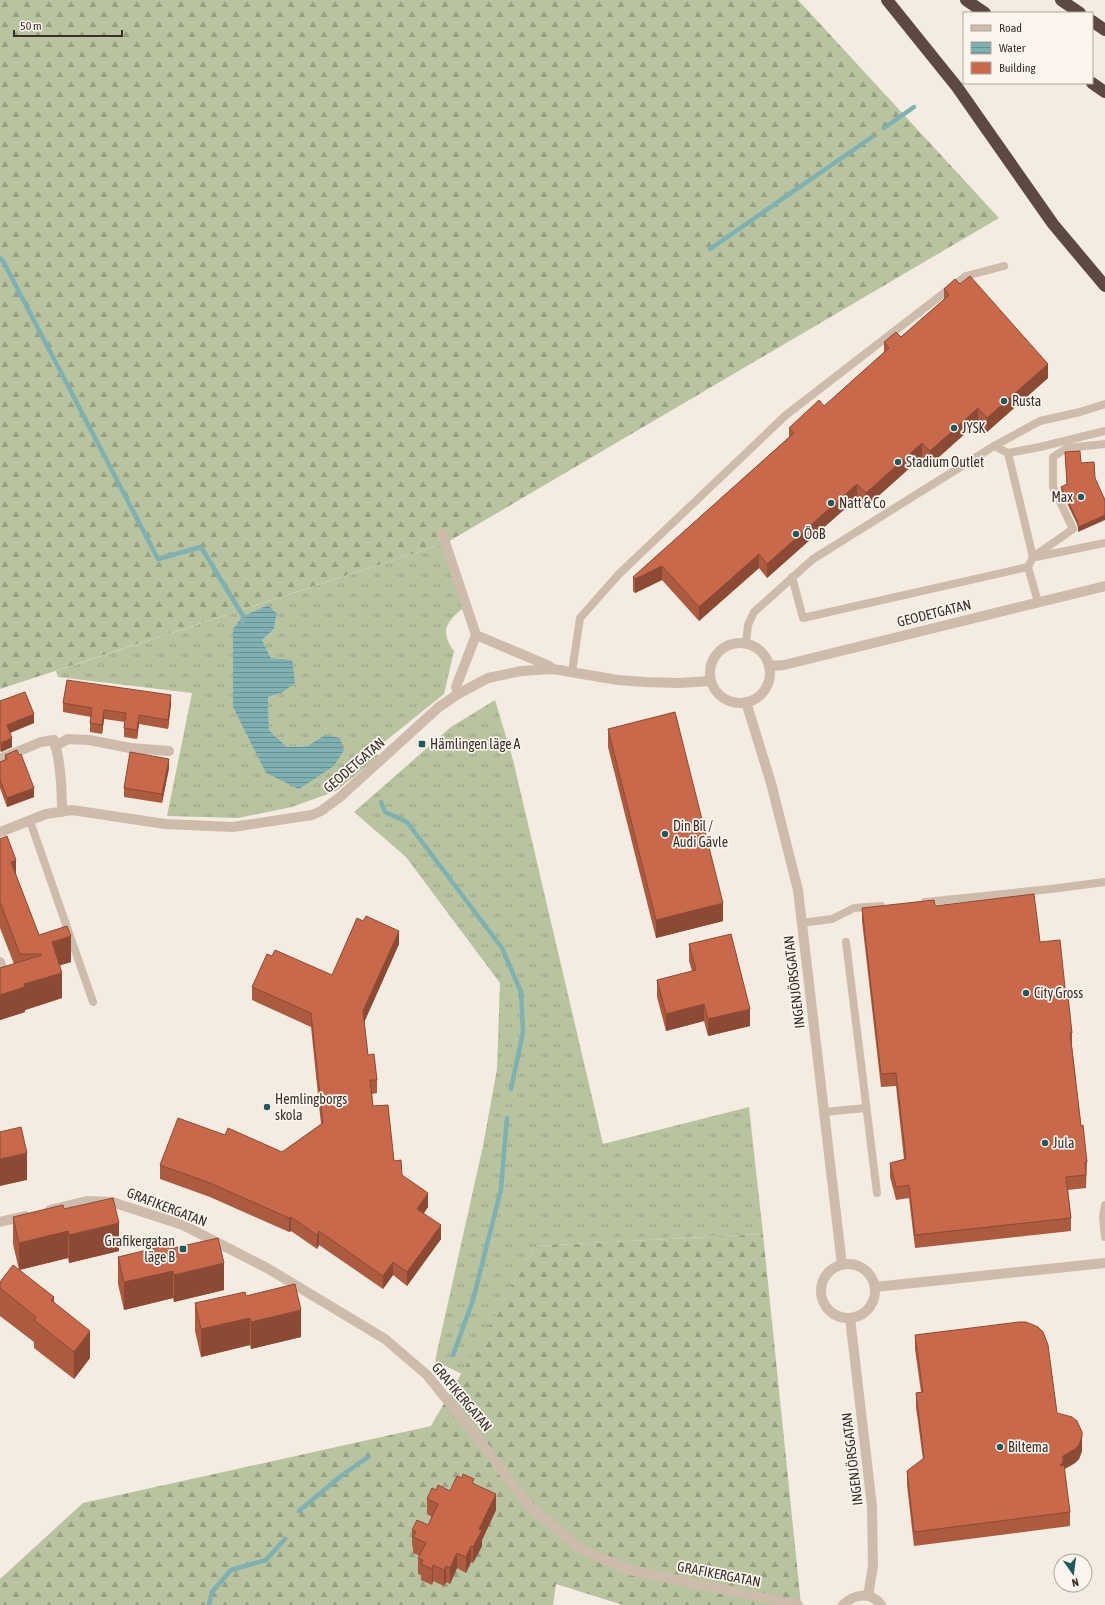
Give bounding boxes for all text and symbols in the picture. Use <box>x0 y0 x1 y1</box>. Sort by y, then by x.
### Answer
scale bar <box>14 12 122 38</box>
legend <box>963 12 1093 84</box>
text: 50 m <box>20 19 42 33</box>
text: Road <box>999 21 1022 35</box>
text: Water <box>999 41 1026 55</box>
text: Building <box>999 61 1037 75</box>
place label: Rusta <box>1012 393 1041 409</box>
marker: Rusta <box>999 396 1009 406</box>
place label: JYSK <box>962 420 986 436</box>
marker: JYSK <box>949 423 959 433</box>
place label: Stadium Outlet <box>906 454 984 470</box>
marker: Stadium Outlet <box>893 457 903 467</box>
place label: Max <box>1051 489 1073 505</box>
marker: Max <box>1076 492 1086 502</box>
place label: Natt & Co <box>839 495 886 511</box>
marker: Natt & Co <box>826 498 836 508</box>
place label: ÖoB <box>804 526 826 542</box>
marker: ÖoB <box>791 529 801 539</box>
street label: GEODETGATAN <box>895 596 973 630</box>
street label: GEODETGATAN <box>320 734 388 796</box>
place label: Hämlingen läge A <box>430 736 520 752</box>
marker: Hämlingen läge A <box>417 739 427 749</box>
place label: Din Bil / Audi Gävle <box>673 818 728 850</box>
marker: Din Bil / Audi Gävle <box>660 829 670 839</box>
street label: INGENJÖRSGATAN <box>780 935 808 1029</box>
place label: City Gross <box>1034 985 1083 1001</box>
marker: City Gross <box>1021 988 1031 998</box>
place label: Hemlingborgs skola <box>275 1091 347 1123</box>
marker: Hemlingborgs skola <box>262 1102 272 1112</box>
place label: Jula <box>1053 1135 1074 1151</box>
marker: Jula <box>1040 1138 1050 1148</box>
street label: GRAFIKERGATAN <box>125 1184 209 1230</box>
place label: Grafikergatan läge B <box>105 1233 175 1265</box>
marker: Grafikergatan läge B <box>178 1244 188 1254</box>
street label: GRAFIKERGATAN <box>429 1359 495 1435</box>
street label: INGENJÖRSGATAN <box>838 1412 866 1506</box>
place label: Biltema <box>1008 1439 1048 1455</box>
marker: Biltema <box>995 1442 1005 1452</box>
north arrow <box>1053 1553 1093 1593</box>
street label: GRAFIKERGATAN <box>676 1558 762 1590</box>
text: N <box>1071 1576 1080 1589</box>

